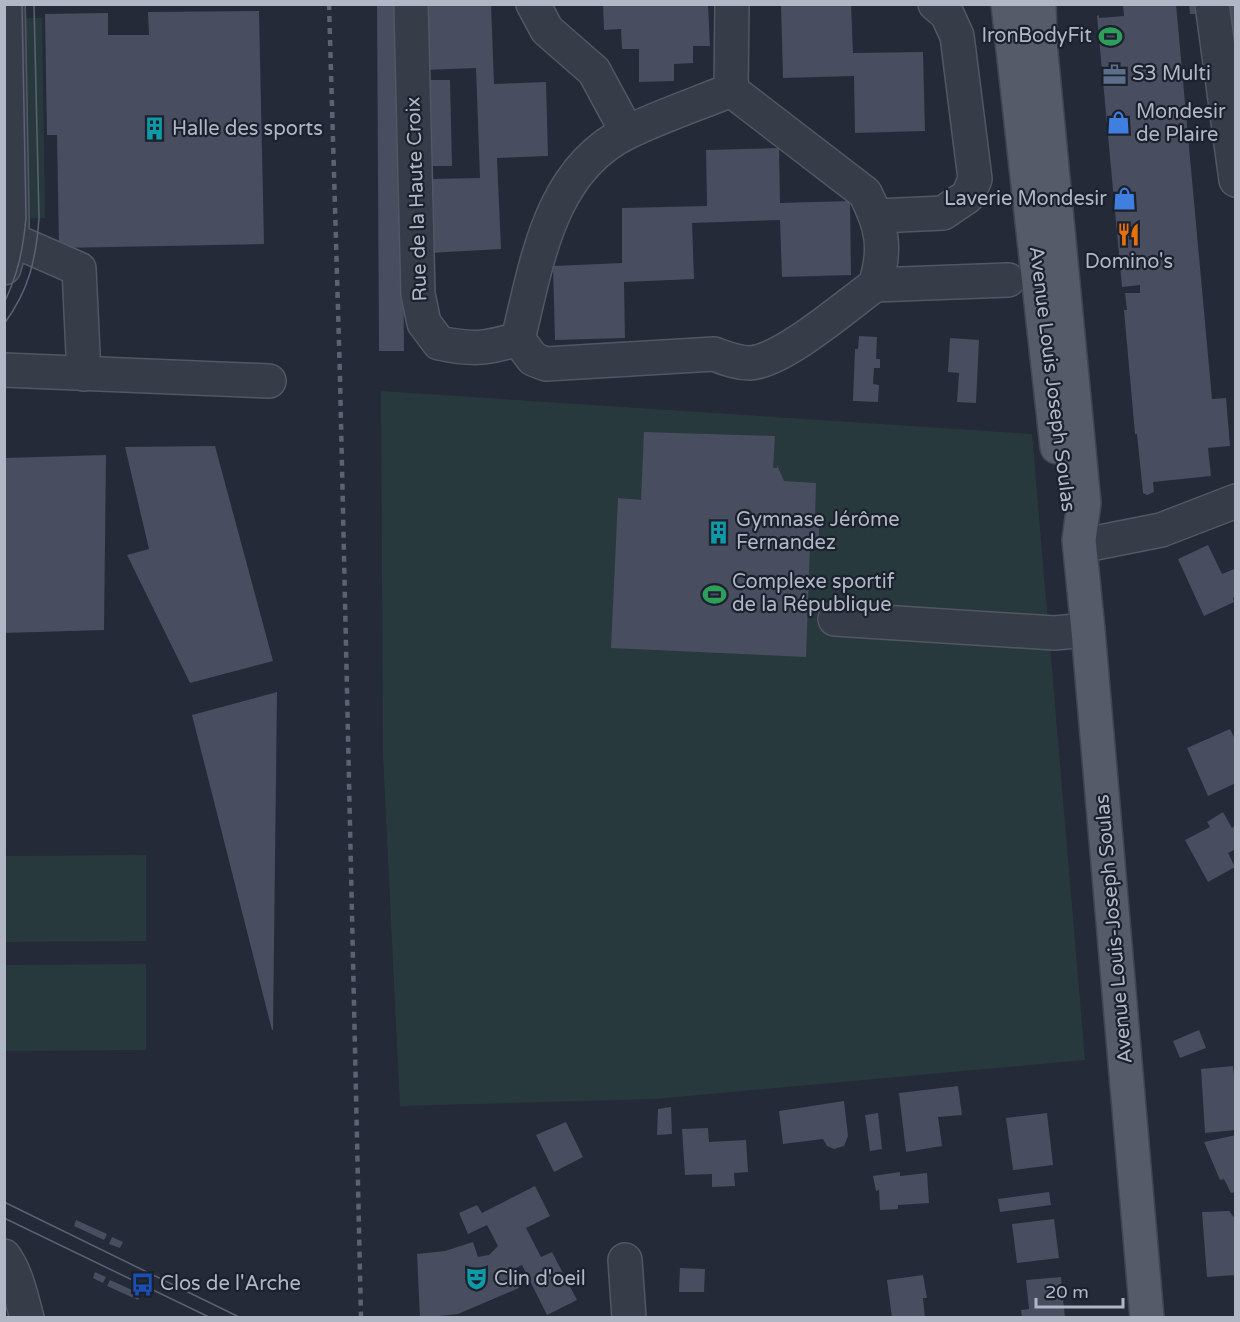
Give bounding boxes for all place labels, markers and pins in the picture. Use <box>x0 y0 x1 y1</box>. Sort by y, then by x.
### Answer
sports icon: IronBodyFit <box>1097 23 1123 49</box>
place label: IronBodyFit <box>981 24 1092 48</box>
office icon: S3 Multi <box>1101 61 1127 87</box>
place label: S3 Multi <box>1132 62 1211 86</box>
place label: Mondesir de Plaire <box>1136 100 1226 147</box>
shop icon: Mondesir de Plaire <box>1105 110 1131 136</box>
building icon: Halle des sports <box>141 116 167 142</box>
place label: Halle des sports <box>172 117 323 141</box>
shop icon: Laverie Mondesir <box>1112 186 1138 212</box>
place label: Laverie Mondesir <box>944 187 1107 211</box>
restaurant icon: Domino's <box>1116 222 1142 248</box>
place label: Domino's <box>1085 250 1173 274</box>
place label: Gymnase Jérôme Fernandez <box>736 508 900 555</box>
building icon: Gymnase Jérôme Fernandez <box>705 519 731 545</box>
place label: Complexe sportif de la République <box>732 570 895 617</box>
sports icon: Complexe sportif de la République <box>701 581 727 607</box>
theatre icon: Clin d'oeil <box>463 1266 489 1292</box>
place label: Clin d'oeil <box>494 1267 586 1291</box>
bus stop icon: Clos de l'Arche <box>129 1271 155 1297</box>
place label: Clos de l'Arche <box>160 1272 301 1296</box>

